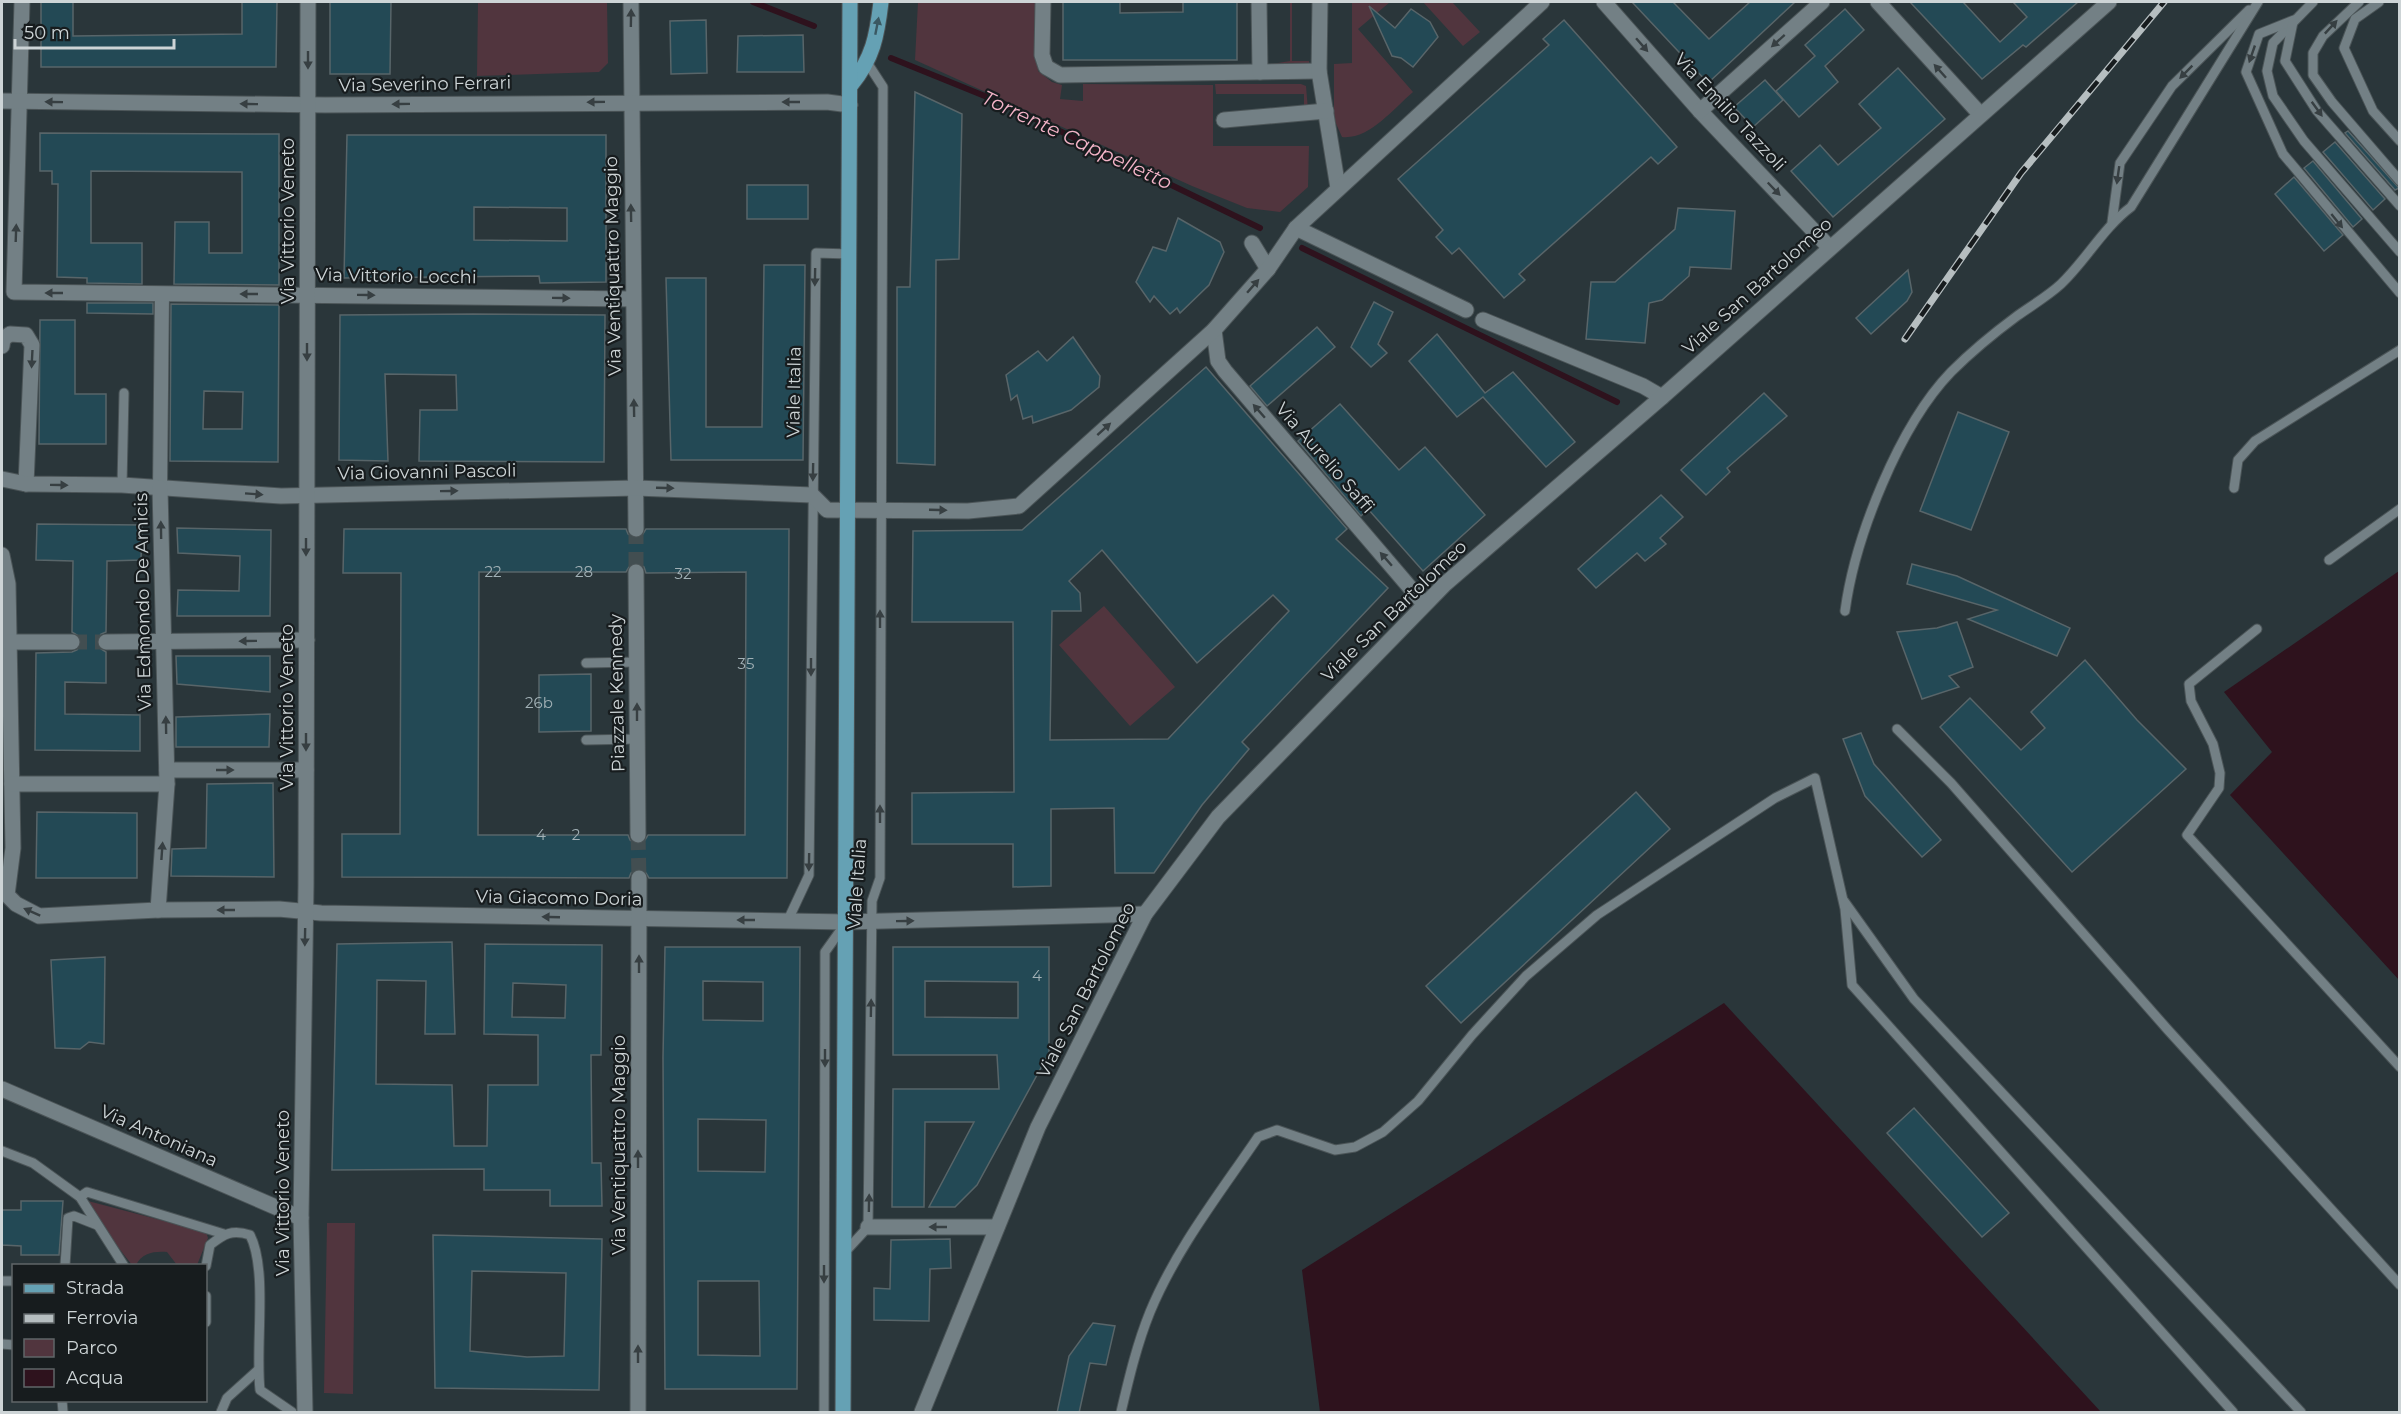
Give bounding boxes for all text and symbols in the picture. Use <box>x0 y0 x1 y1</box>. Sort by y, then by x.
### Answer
one-way arrow <box>626 8 635 27</box>
scale bar <box>15 12 174 50</box>
one-way arrow <box>873 16 882 35</box>
one-way arrow <box>2324 20 2337 35</box>
text: 50 m <box>24 22 70 44</box>
one-way arrow <box>1771 34 1786 48</box>
one-way arrow <box>1635 38 1649 53</box>
one-way arrow <box>2247 45 2257 63</box>
street label: Via Emilio Tazzoli <box>1670 48 1790 176</box>
one-way arrow <box>303 50 313 69</box>
one-way arrow <box>1934 64 1948 78</box>
one-way arrow <box>2180 65 2194 79</box>
street label: Via Severino Ferrari <box>338 71 512 97</box>
water label: Torrente Cappelletto <box>978 85 1176 195</box>
one-way arrow <box>45 97 64 107</box>
one-way arrow <box>587 97 606 107</box>
one-way arrow <box>782 97 801 107</box>
one-way arrow <box>240 99 259 109</box>
one-way arrow <box>392 99 411 109</box>
one-way arrow <box>2311 101 2323 117</box>
street label: Via Vittorio Veneto <box>277 138 299 304</box>
street label: Via Ventiquattro Maggio <box>600 156 626 376</box>
one-way arrow <box>2113 166 2123 185</box>
one-way arrow <box>1767 182 1781 197</box>
one-way arrow <box>626 203 636 222</box>
street label: Viale San Bartolomeo <box>1678 213 1836 359</box>
one-way arrow <box>2331 213 2344 229</box>
one-way arrow <box>12 224 21 243</box>
street label: Via Vittorio Locchi <box>315 264 477 288</box>
one-way arrow <box>811 268 820 287</box>
one-way arrow <box>1246 279 1259 294</box>
one-way arrow <box>45 288 64 298</box>
one-way arrow <box>240 289 259 299</box>
one-way arrow <box>357 290 376 300</box>
one-way arrow <box>551 293 570 303</box>
one-way arrow <box>302 343 312 362</box>
street label: Viale Italia <box>782 346 806 438</box>
one-way arrow <box>27 350 36 369</box>
one-way arrow <box>629 398 639 417</box>
street label: Via Aurelio Saffi <box>1271 398 1379 518</box>
one-way arrow <box>1253 404 1266 419</box>
one-way arrow <box>1096 422 1111 436</box>
street label: Via Giovanni Pascoli <box>337 459 517 485</box>
one-way arrow <box>808 463 817 482</box>
one-way arrow <box>50 480 69 489</box>
one-way arrow <box>655 484 674 493</box>
one-way arrow <box>439 486 458 496</box>
one-way arrow <box>245 490 264 499</box>
street label: Via Edmondo De Amicis <box>130 493 156 711</box>
one-way arrow <box>929 505 948 514</box>
one-way arrow <box>156 521 166 540</box>
street label: Viale San Bartolomeo <box>1317 536 1471 686</box>
one-way arrow <box>302 538 311 557</box>
one-way arrow <box>1379 551 1392 567</box>
house number: 22 <box>484 562 502 581</box>
house number: 28 <box>575 562 593 581</box>
house number: 32 <box>675 564 691 583</box>
one-way arrow <box>875 610 885 629</box>
street label: Piazzale Kennedy <box>605 614 629 772</box>
street label: Via Vittorio Veneto <box>276 624 298 790</box>
one-way arrow <box>239 636 258 646</box>
house number: 35 <box>738 654 754 673</box>
one-way arrow <box>806 658 816 677</box>
house number: 26b <box>525 693 553 712</box>
one-way arrow <box>632 703 642 722</box>
one-way arrow <box>161 716 170 735</box>
one-way arrow <box>301 733 311 752</box>
one-way arrow <box>216 765 235 775</box>
one-way arrow <box>875 805 885 824</box>
house number: 4 <box>536 825 546 844</box>
house number: 2 <box>572 825 580 844</box>
street label: Viale Italia <box>843 838 871 930</box>
one-way arrow <box>158 842 167 861</box>
one-way arrow <box>804 853 814 872</box>
street label: Via Giacomo Doria <box>475 886 643 910</box>
street label: Viale San Bartolomeo <box>1032 899 1140 1081</box>
one-way arrow <box>216 905 235 915</box>
one-way arrow <box>23 907 41 917</box>
one-way arrow <box>542 913 561 922</box>
one-way arrow <box>737 915 756 925</box>
one-way arrow <box>895 916 914 926</box>
one-way arrow <box>300 928 310 947</box>
one-way arrow <box>634 955 644 974</box>
house number: 4 <box>1032 966 1042 985</box>
one-way arrow <box>867 998 876 1017</box>
street label: Via Ventiquattro Maggio <box>608 1035 630 1255</box>
one-way arrow <box>820 1048 830 1067</box>
street label: Via Antoniana <box>97 1100 221 1172</box>
street label: Via Vittorio Veneto <box>272 1110 294 1276</box>
one-way arrow <box>633 1150 643 1169</box>
one-way arrow <box>864 1193 874 1212</box>
one-way arrow <box>929 1222 948 1232</box>
legend <box>12 1264 207 1402</box>
one-way arrow <box>819 1264 829 1283</box>
text: Strada <box>66 1277 124 1299</box>
text: Ferrovia <box>66 1307 138 1329</box>
text: Parco <box>66 1337 118 1359</box>
one-way arrow <box>633 1345 643 1364</box>
text: Acqua <box>66 1367 124 1389</box>

